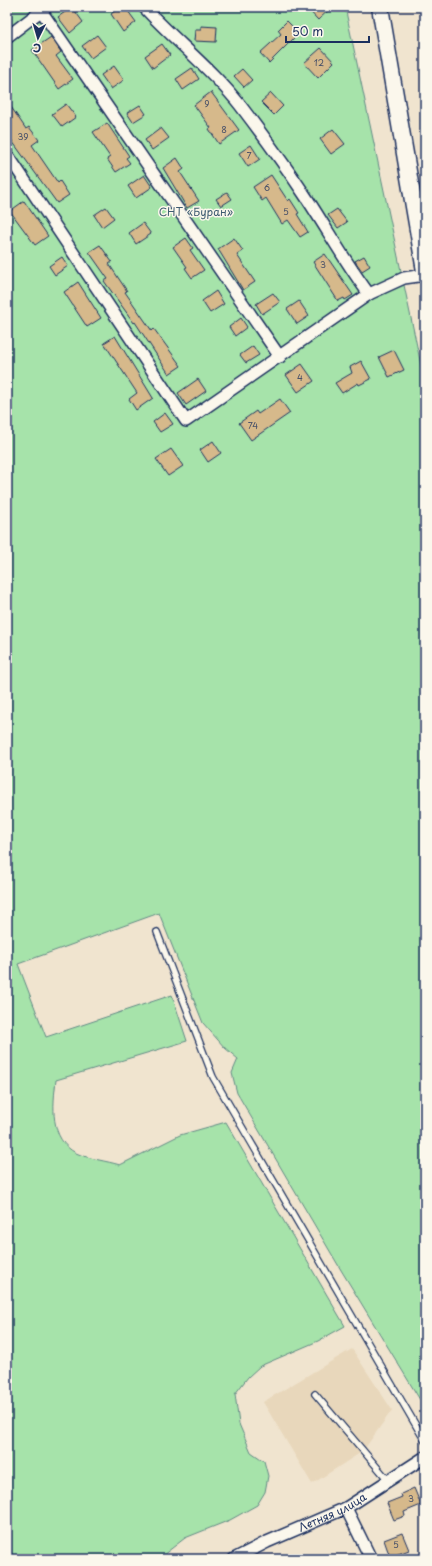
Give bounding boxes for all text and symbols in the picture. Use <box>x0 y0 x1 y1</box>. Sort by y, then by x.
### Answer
north arrow <box>18 18 58 58</box>
scale bar <box>286 18 369 44</box>
text: 50 m <box>292 22 323 40</box>
text: С <box>32 40 42 57</box>
house number: 12 <box>314 55 324 69</box>
house number: 9 <box>204 96 210 110</box>
house number: 8 <box>221 122 227 136</box>
house number: 39 <box>17 129 29 143</box>
house number: 7 <box>246 148 252 162</box>
house number: 6 <box>264 180 270 194</box>
park label: СНТ «Буран» <box>159 203 233 220</box>
house number: 5 <box>283 204 289 218</box>
house number: 3 <box>320 257 326 271</box>
house number: 4 <box>297 370 303 384</box>
house number: 74 <box>248 418 258 432</box>
street label: Летняя улица <box>295 1488 370 1536</box>
house number: 3 <box>408 1491 414 1505</box>
house number: 5 <box>393 1537 399 1551</box>

